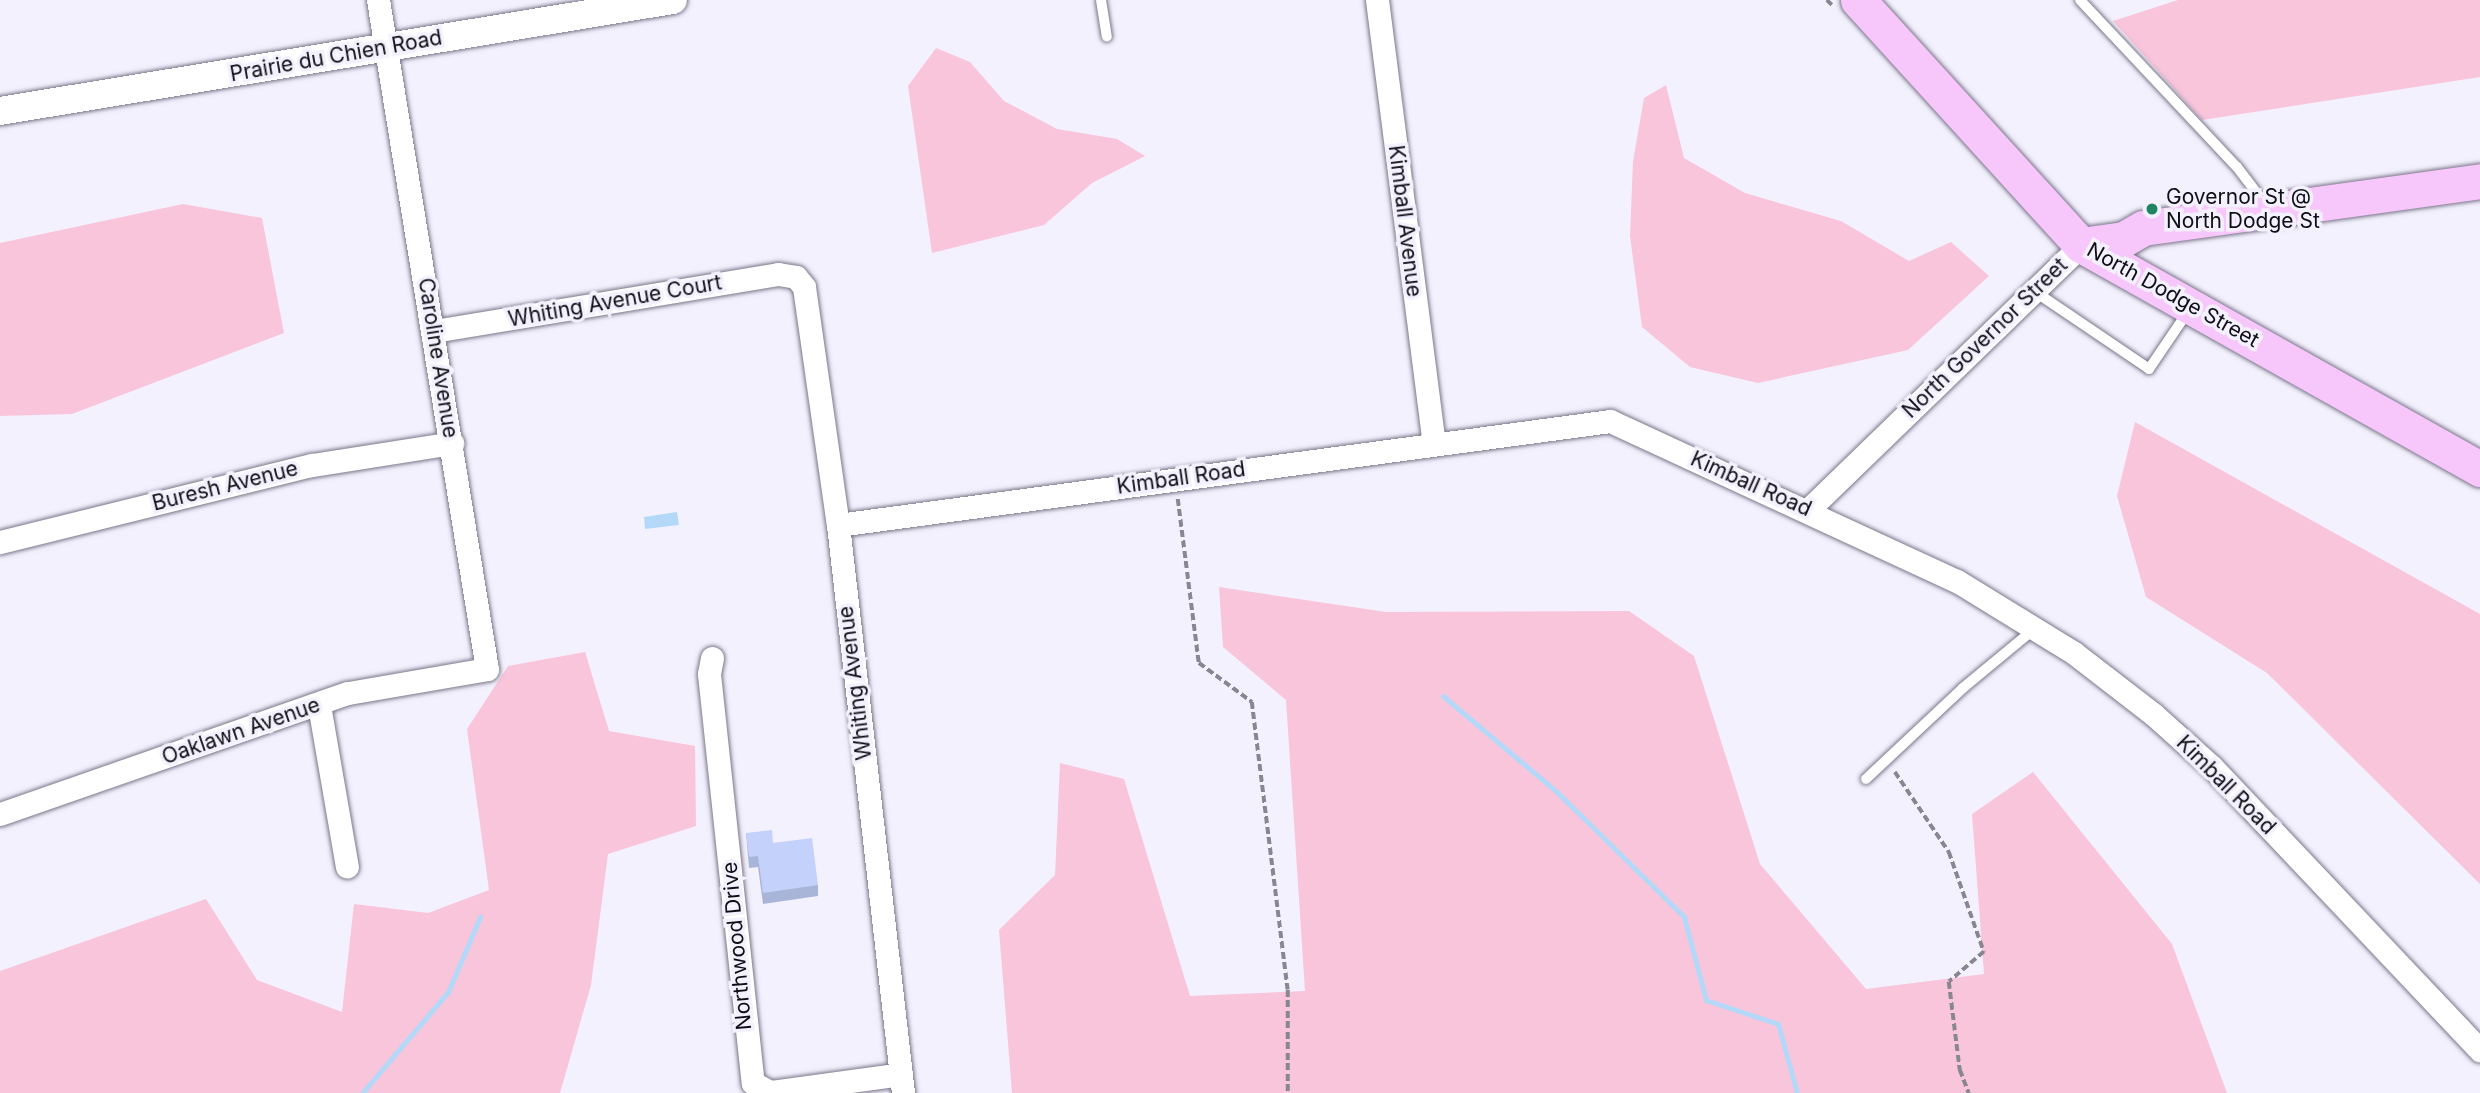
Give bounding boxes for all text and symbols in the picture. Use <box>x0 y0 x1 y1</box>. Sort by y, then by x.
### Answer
street label: Prairie du Chien Road <box>228 25 444 87</box>
street label: Kimball Avenue <box>1383 144 1427 298</box>
place label: Governor St @ North Dodge St <box>2166 184 2320 234</box>
marker: Governor St @ North Dodge St <box>2144 201 2160 217</box>
street label: North Dodge Street <box>2083 237 2263 353</box>
street label: North Governor Street <box>1897 253 2073 423</box>
street label: Whiting Avenue Court <box>506 270 724 332</box>
street label: Caroline Avenue <box>413 276 463 440</box>
street label: Kimball Road <box>1687 446 1815 522</box>
street label: Buresh Avenue <box>150 456 300 516</box>
street label: Kimball Road <box>1115 457 1247 499</box>
street label: Whiting Avenue <box>833 604 877 762</box>
street label: Oaklawn Avenue <box>159 692 323 770</box>
street label: Kimball Road <box>2171 730 2281 840</box>
street label: Northwood Drive <box>717 861 757 1031</box>

